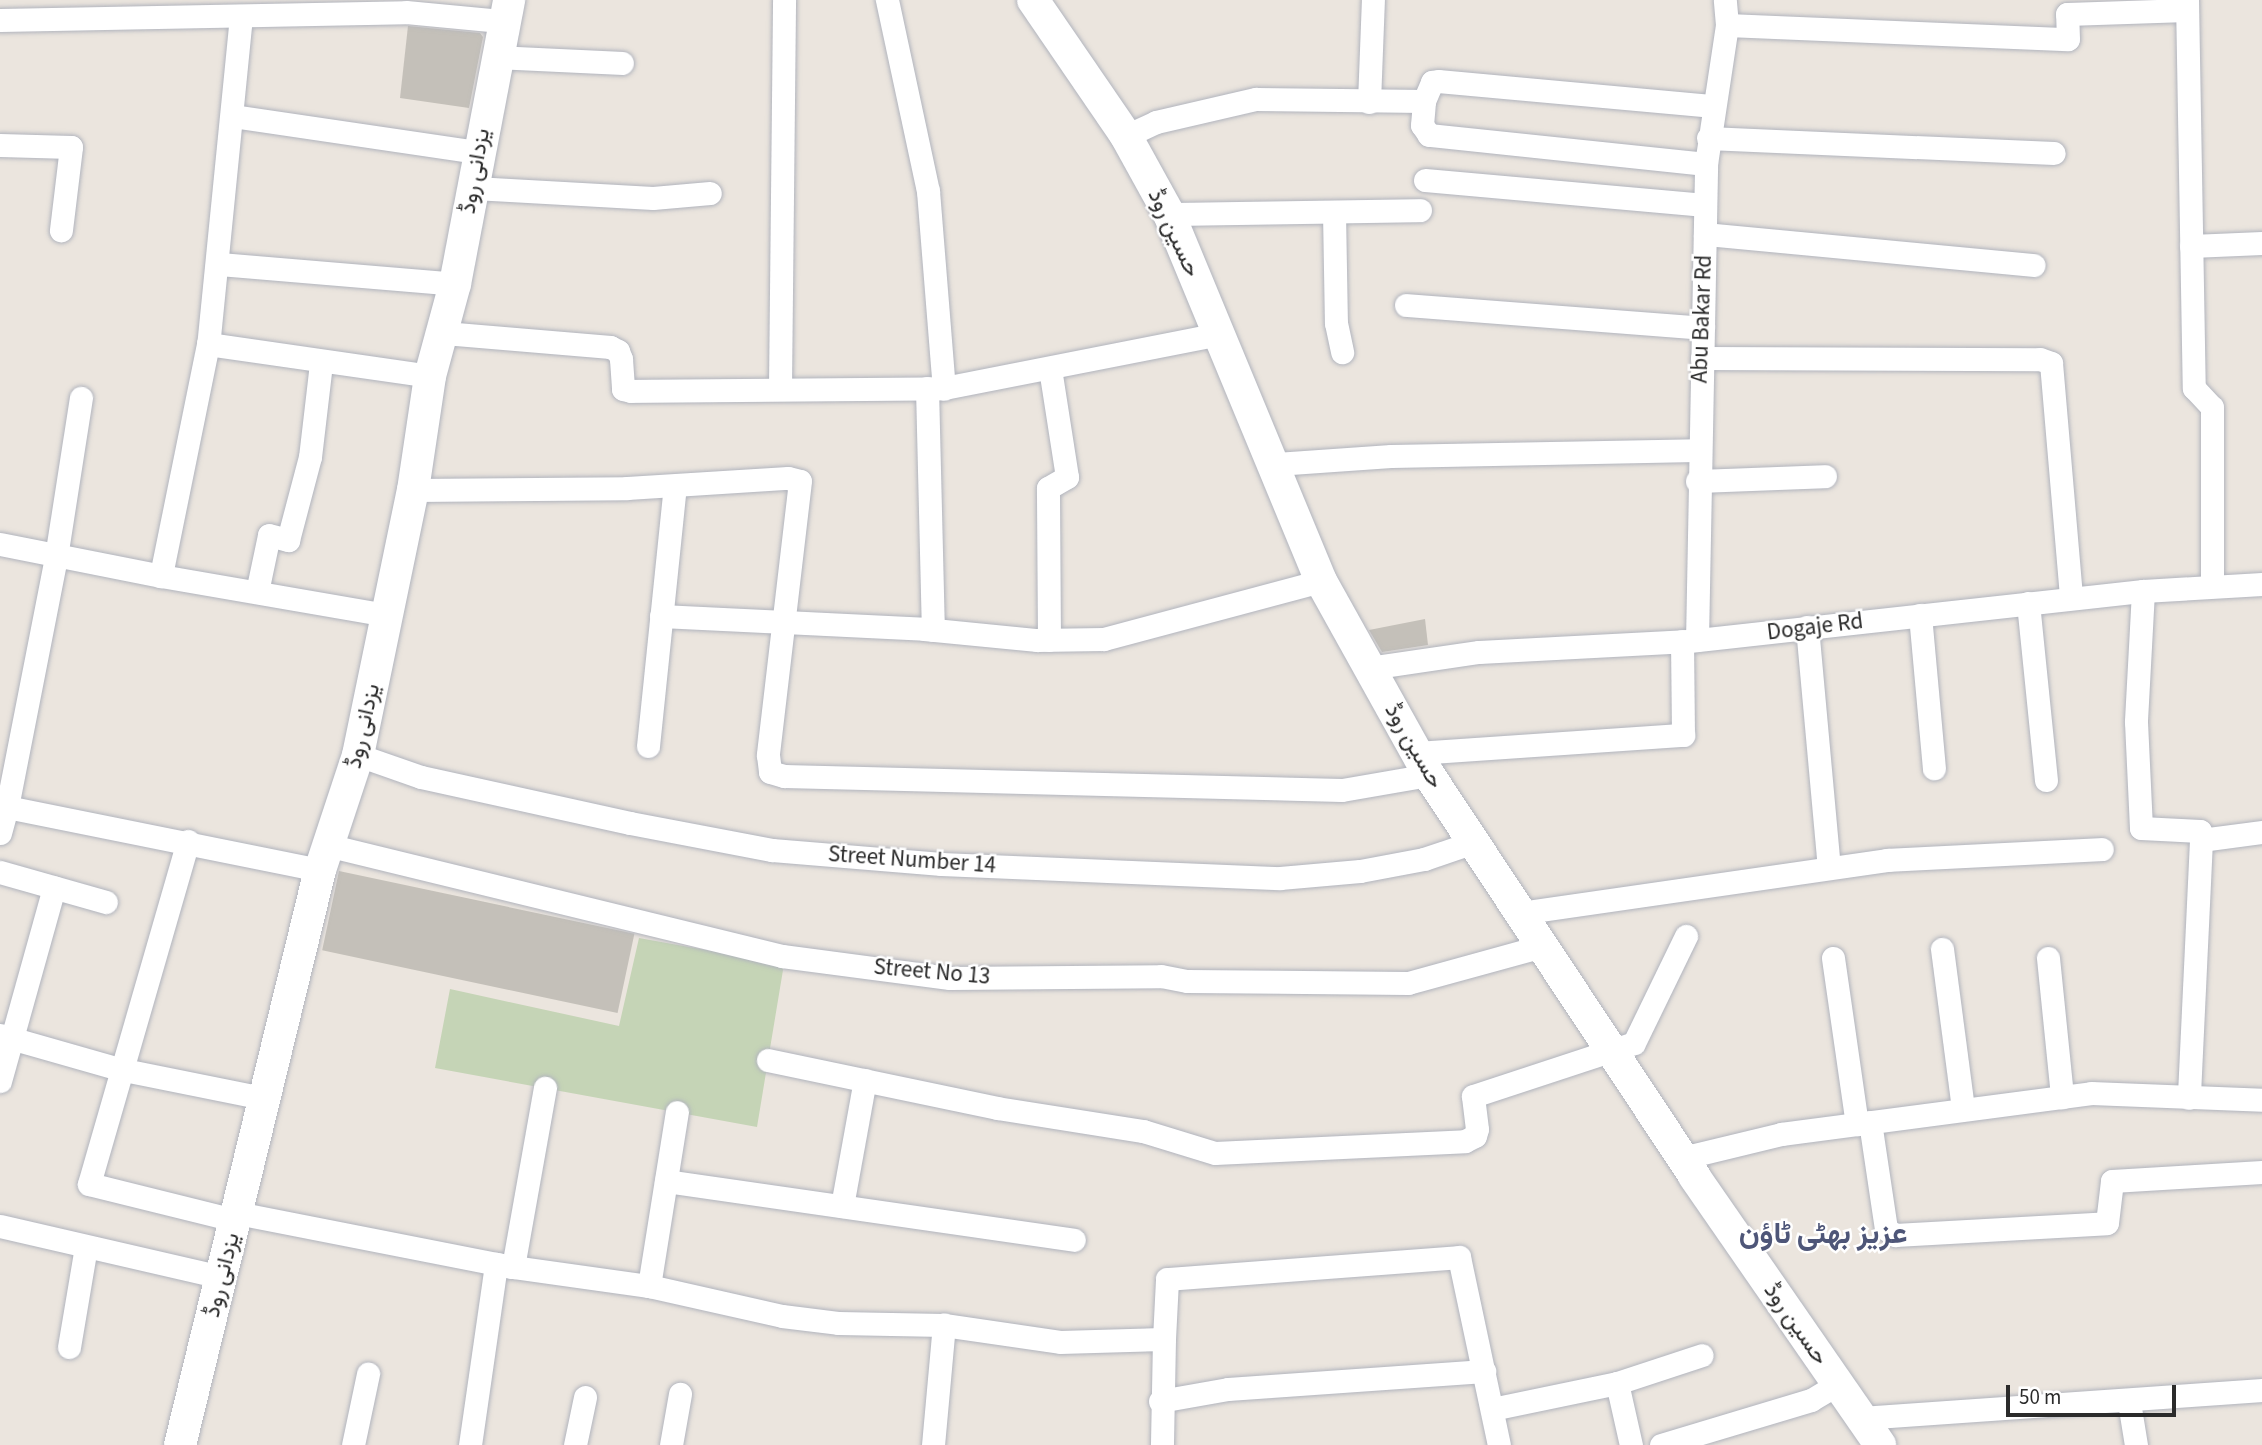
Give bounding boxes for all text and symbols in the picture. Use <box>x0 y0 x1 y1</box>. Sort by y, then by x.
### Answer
street label: یزدانی روڈ <box>454 126 496 216</box>
street label: حسین روڈ <box>1142 185 1206 281</box>
street label: Abu Bakar Rd <box>1686 254 1718 384</box>
street label: Dogaje Rd <box>1765 607 1865 647</box>
street label: یزدانی روڈ <box>340 681 386 771</box>
street label: حسین روڈ <box>1379 698 1449 794</box>
street label: Street Number 14 <box>827 840 997 880</box>
street label: Street No 13 <box>873 953 991 991</box>
district label: عزیز بھٹی ٹاؤن <box>1739 1216 1907 1252</box>
street label: یزدانی روڈ <box>198 1230 246 1320</box>
street label: حسین روڈ <box>1758 1278 1834 1370</box>
scale bar <box>2010 1372 2180 1416</box>
text: 50 m <box>2019 1382 2061 1412</box>

